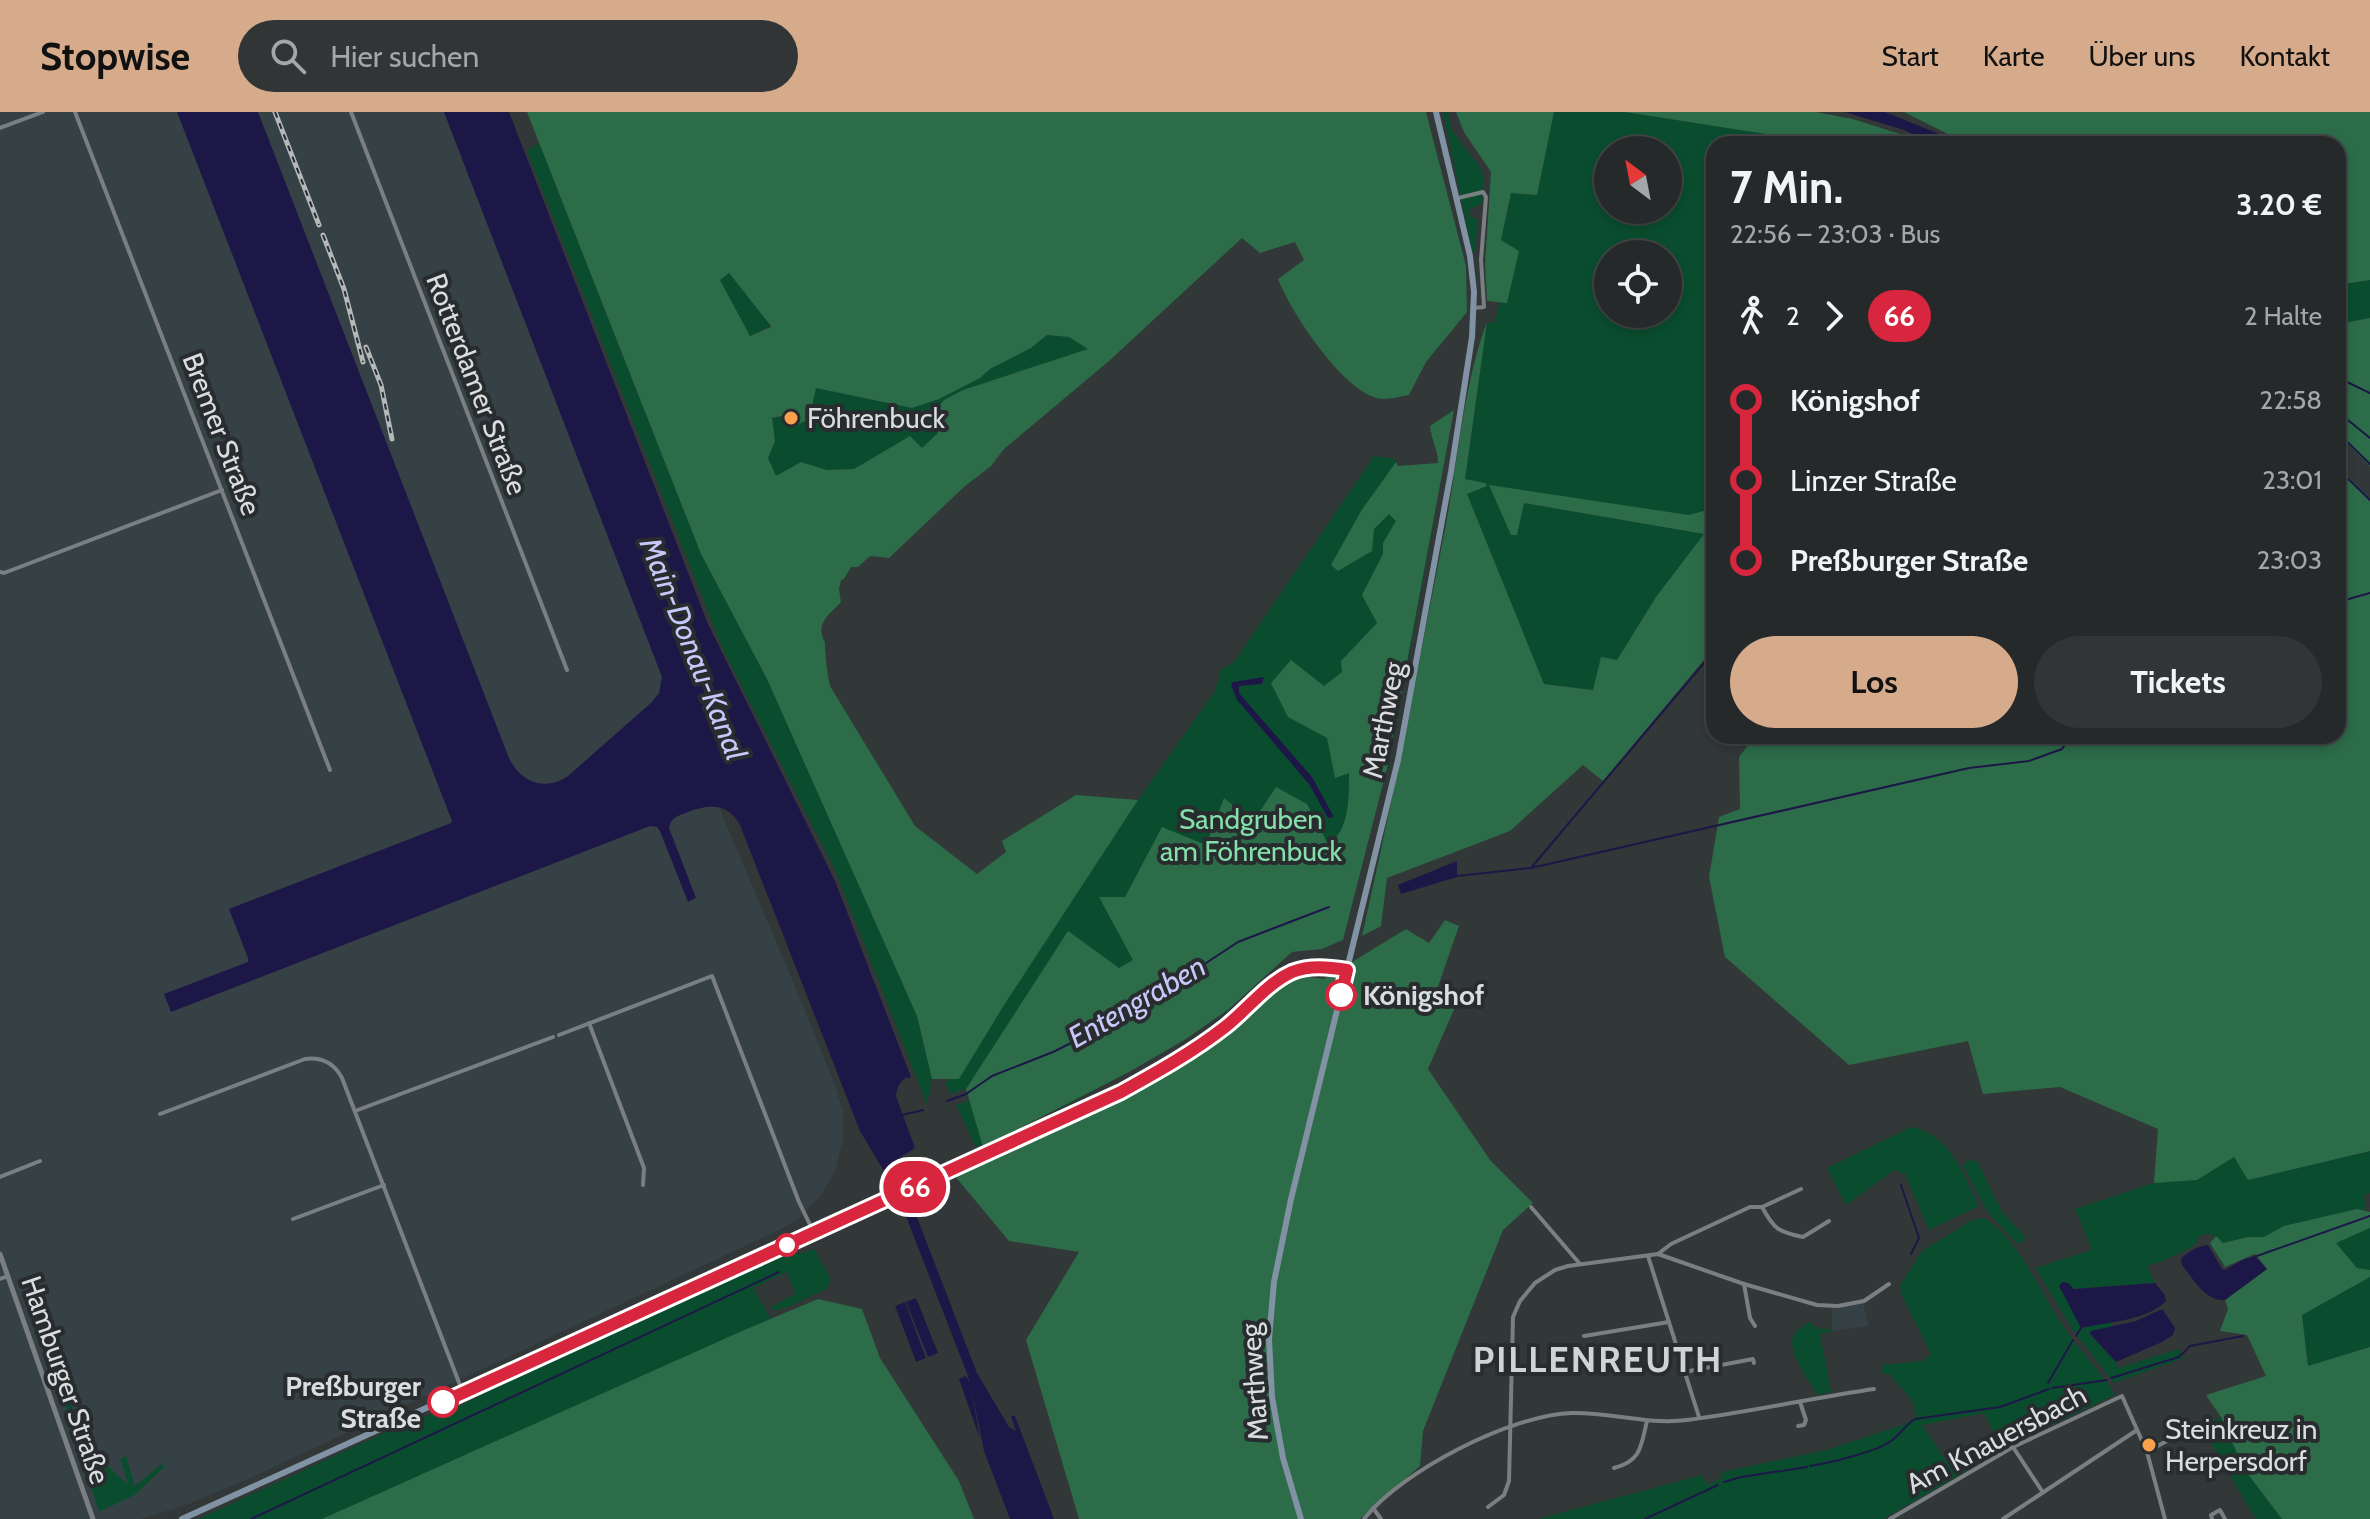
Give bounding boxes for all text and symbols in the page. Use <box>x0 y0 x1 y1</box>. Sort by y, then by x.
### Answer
search box <box>238 20 798 92</box>
text: Stopwise <box>40 33 190 80</box>
icon: search <box>266 34 310 78</box>
text: Hier suchen <box>330 38 479 75</box>
text: Start <box>1882 39 1939 73</box>
text: Karte <box>1983 39 2045 73</box>
text: Über uns <box>2089 39 2195 73</box>
text: Kontakt <box>2239 39 2330 73</box>
north arrow <box>1594 136 1682 224</box>
map controls <box>1594 136 1682 328</box>
text: 7 Min. <box>1730 161 1843 214</box>
text: 3.20 € <box>2236 186 2322 223</box>
text: 22:56 – 23:03 · Bus <box>1730 218 1940 250</box>
button: locate <box>1594 240 1682 328</box>
street label: Rotterdamer Straße <box>419 269 535 499</box>
icon: walk <box>1730 294 1774 338</box>
icon: forward <box>1812 294 1856 338</box>
text: 66 <box>1884 299 1915 333</box>
text: 2 <box>1786 300 1800 332</box>
text: 2 Halte <box>2244 300 2322 332</box>
street label: Bremer Straße <box>175 348 269 520</box>
text: Königshof <box>1790 382 1920 419</box>
text: 22:58 <box>2260 384 2322 416</box>
place label: Föhrenbuck <box>807 401 945 435</box>
marker: Föhrenbuck <box>782 409 800 427</box>
text: Linzer Straße <box>1790 462 1957 499</box>
text: 23:01 <box>2262 464 2322 496</box>
water label: Main-Donau-Kanal <box>632 531 755 766</box>
text: Preßburger Straße <box>1790 542 2028 579</box>
text: 23:03 <box>2257 544 2322 576</box>
button: Los <box>1730 636 2018 728</box>
button: Tickets <box>2034 636 2322 728</box>
street label: Marthweg <box>1355 658 1411 781</box>
park label: Sandgruben am Föhrenbuck <box>1160 802 1343 868</box>
water label: Entengraben <box>1061 947 1212 1056</box>
place label: Königshof <box>1363 978 1485 1012</box>
marker: Königshof <box>1326 980 1356 1010</box>
line badge: 66 <box>879 1161 951 1213</box>
text: 66 <box>899 1170 931 1204</box>
unlabelled marker <box>776 1234 798 1256</box>
street label: Hamburger Straße <box>15 1272 117 1488</box>
street label: Marthweg <box>1233 1321 1275 1442</box>
district label: PILLENREUTH <box>1473 1337 1723 1381</box>
place label: Preßburger Straße <box>285 1369 422 1435</box>
street label: Am Knauersbach <box>1900 1377 2092 1501</box>
marker: Preßburger Straße <box>428 1387 458 1417</box>
place label: Steinkreuz in Herpersdorf <box>2165 1412 2317 1478</box>
marker: Steinkreuz in Herpersdorf <box>2140 1436 2158 1454</box>

